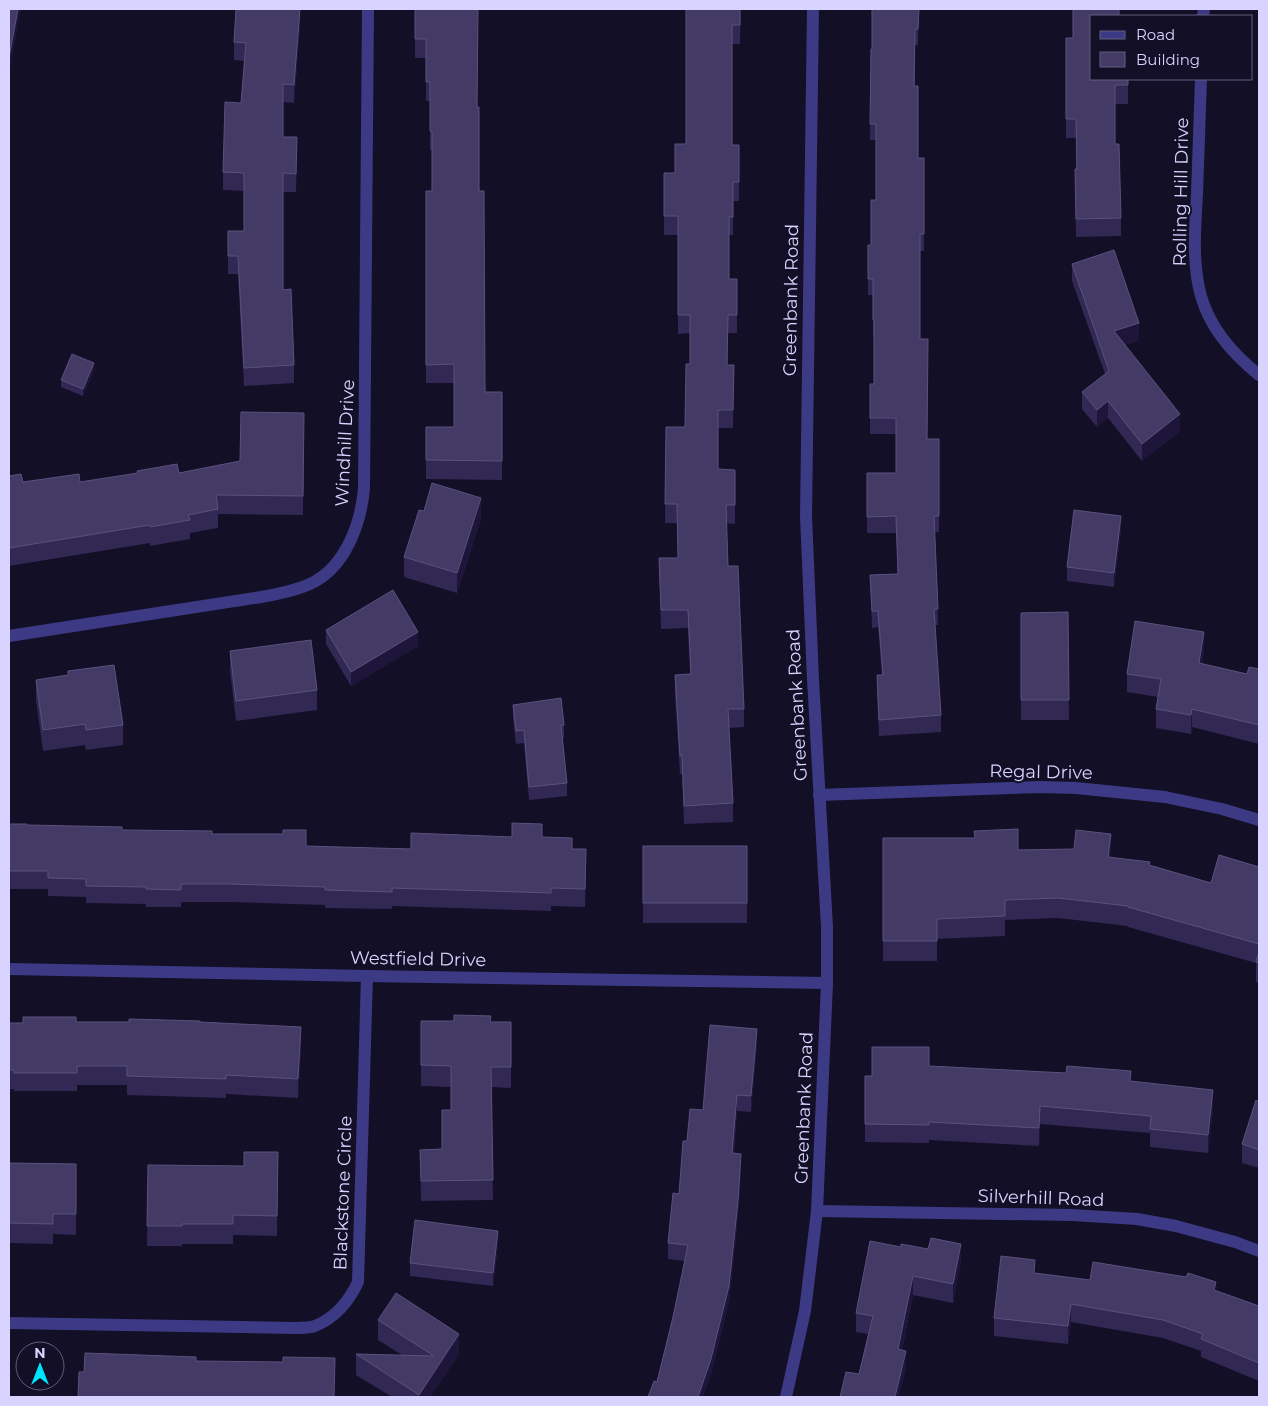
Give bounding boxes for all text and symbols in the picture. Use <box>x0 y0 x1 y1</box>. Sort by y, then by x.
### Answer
legend <box>1090 15 1253 80</box>
text: Road <box>1136 25 1175 44</box>
text: Building <box>1136 50 1200 69</box>
street label: Rolling Hill Drive <box>1169 117 1193 267</box>
street label: Greenbank Road <box>779 224 803 376</box>
street label: Windhill Drive <box>331 379 359 507</box>
street label: Greenbank Road <box>782 628 812 782</box>
street label: Regal Drive <box>989 760 1093 784</box>
street label: Westfield Drive <box>350 947 487 971</box>
street label: Greenbank Road <box>790 1032 818 1184</box>
street label: Blackstone Circle <box>329 1115 357 1271</box>
street label: Silverhill Road <box>977 1185 1105 1211</box>
north arrow <box>15 1341 65 1391</box>
text: N <box>34 1344 46 1362</box>

